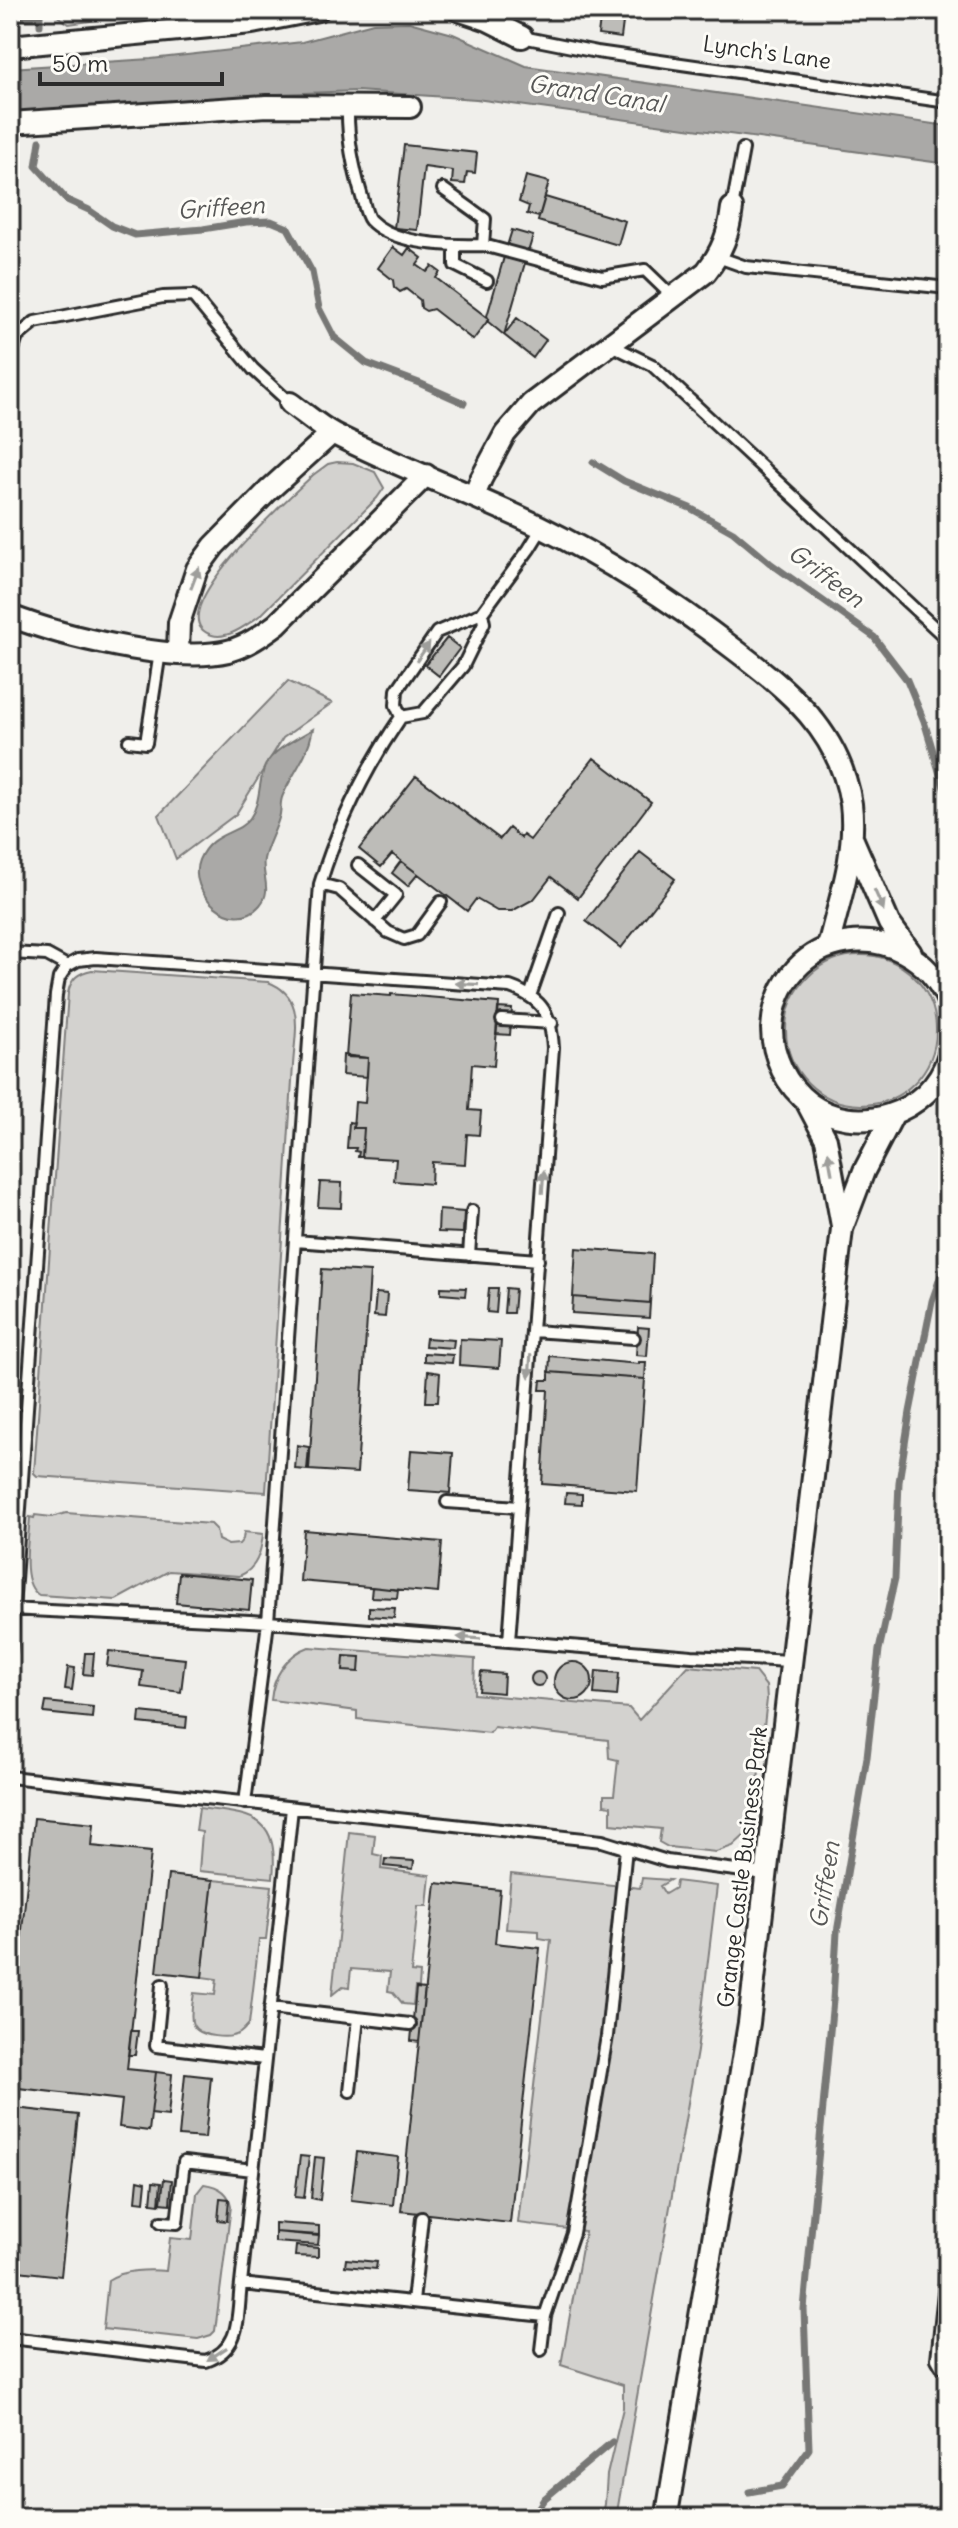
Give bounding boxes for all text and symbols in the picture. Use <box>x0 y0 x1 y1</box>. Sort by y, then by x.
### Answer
street label: Lynch's Lane <box>701 29 833 75</box>
scale bar <box>40 36 222 86</box>
text: 50 m <box>52 48 108 78</box>
water label: Grand Canal <box>526 68 670 119</box>
water label: Griffeen <box>176 189 267 225</box>
water label: Griffeen <box>783 537 871 614</box>
one-way arrow <box>189 566 202 590</box>
one-way arrow <box>415 642 430 663</box>
one-way arrow <box>872 889 886 912</box>
one-way arrow <box>454 977 479 990</box>
one-way arrow <box>824 1150 836 1175</box>
one-way arrow <box>537 1169 550 1194</box>
one-way arrow <box>523 1354 536 1379</box>
one-way arrow <box>456 1631 481 1644</box>
street label: Grange Castle Business Park <box>711 1725 773 2009</box>
water label: Griffeen <box>802 1838 846 1930</box>
one-way arrow <box>207 2346 228 2361</box>

